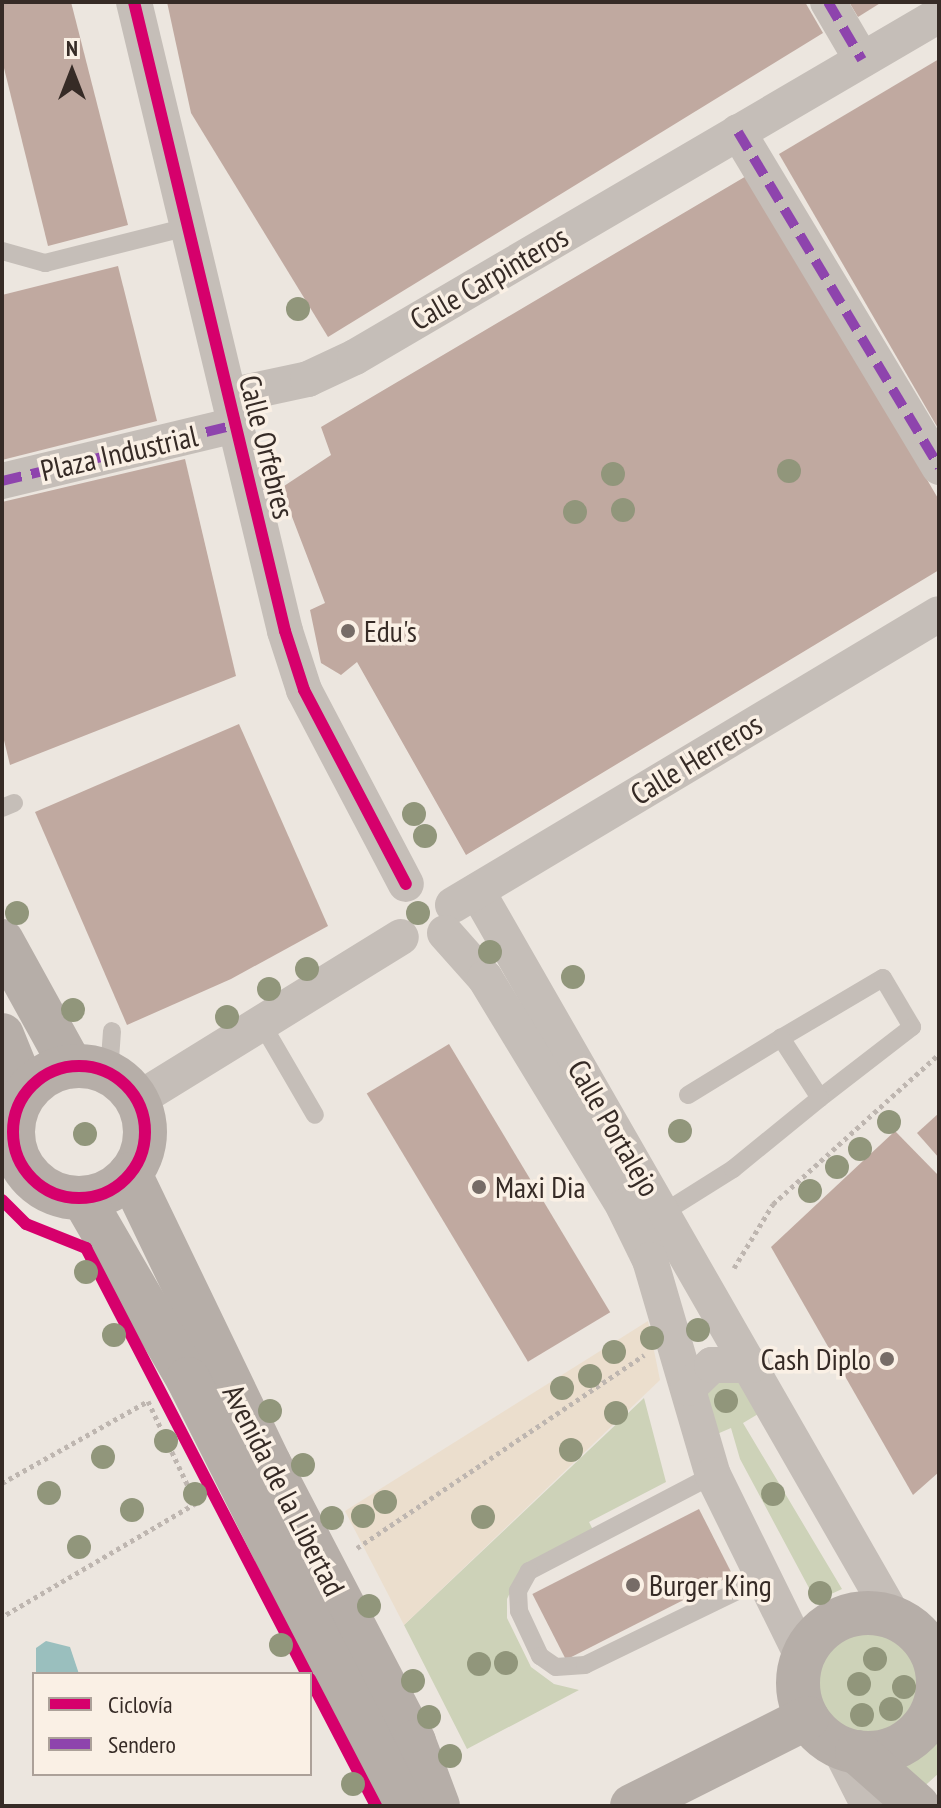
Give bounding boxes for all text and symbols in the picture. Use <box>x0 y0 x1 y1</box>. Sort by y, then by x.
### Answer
north arrow <box>32 32 112 112</box>
text: N <box>66 34 78 62</box>
street label: Calle Carpinteros <box>404 218 574 338</box>
street label: Calle Orfebres <box>232 372 302 522</box>
street label: Plaza Industrial <box>37 417 201 489</box>
place label: Edu's <box>364 613 417 649</box>
marker: Edu's <box>339 622 357 640</box>
street label: Calle Herreros <box>624 706 768 812</box>
street label: Calle Portalejo <box>560 1053 668 1203</box>
place label: Maxi Dia <box>495 1169 586 1205</box>
marker: Maxi Dia <box>470 1178 488 1196</box>
place label: Cash Diplo <box>761 1341 871 1377</box>
marker: Cash Diplo <box>878 1350 896 1368</box>
street label: Avenida de la Libertad <box>215 1378 353 1602</box>
place label: Burger King <box>649 1567 772 1603</box>
marker: Burger King <box>624 1576 642 1594</box>
legend <box>32 1672 312 1776</box>
text: Ciclovía <box>108 1689 173 1720</box>
text: Sendero <box>108 1729 176 1760</box>

